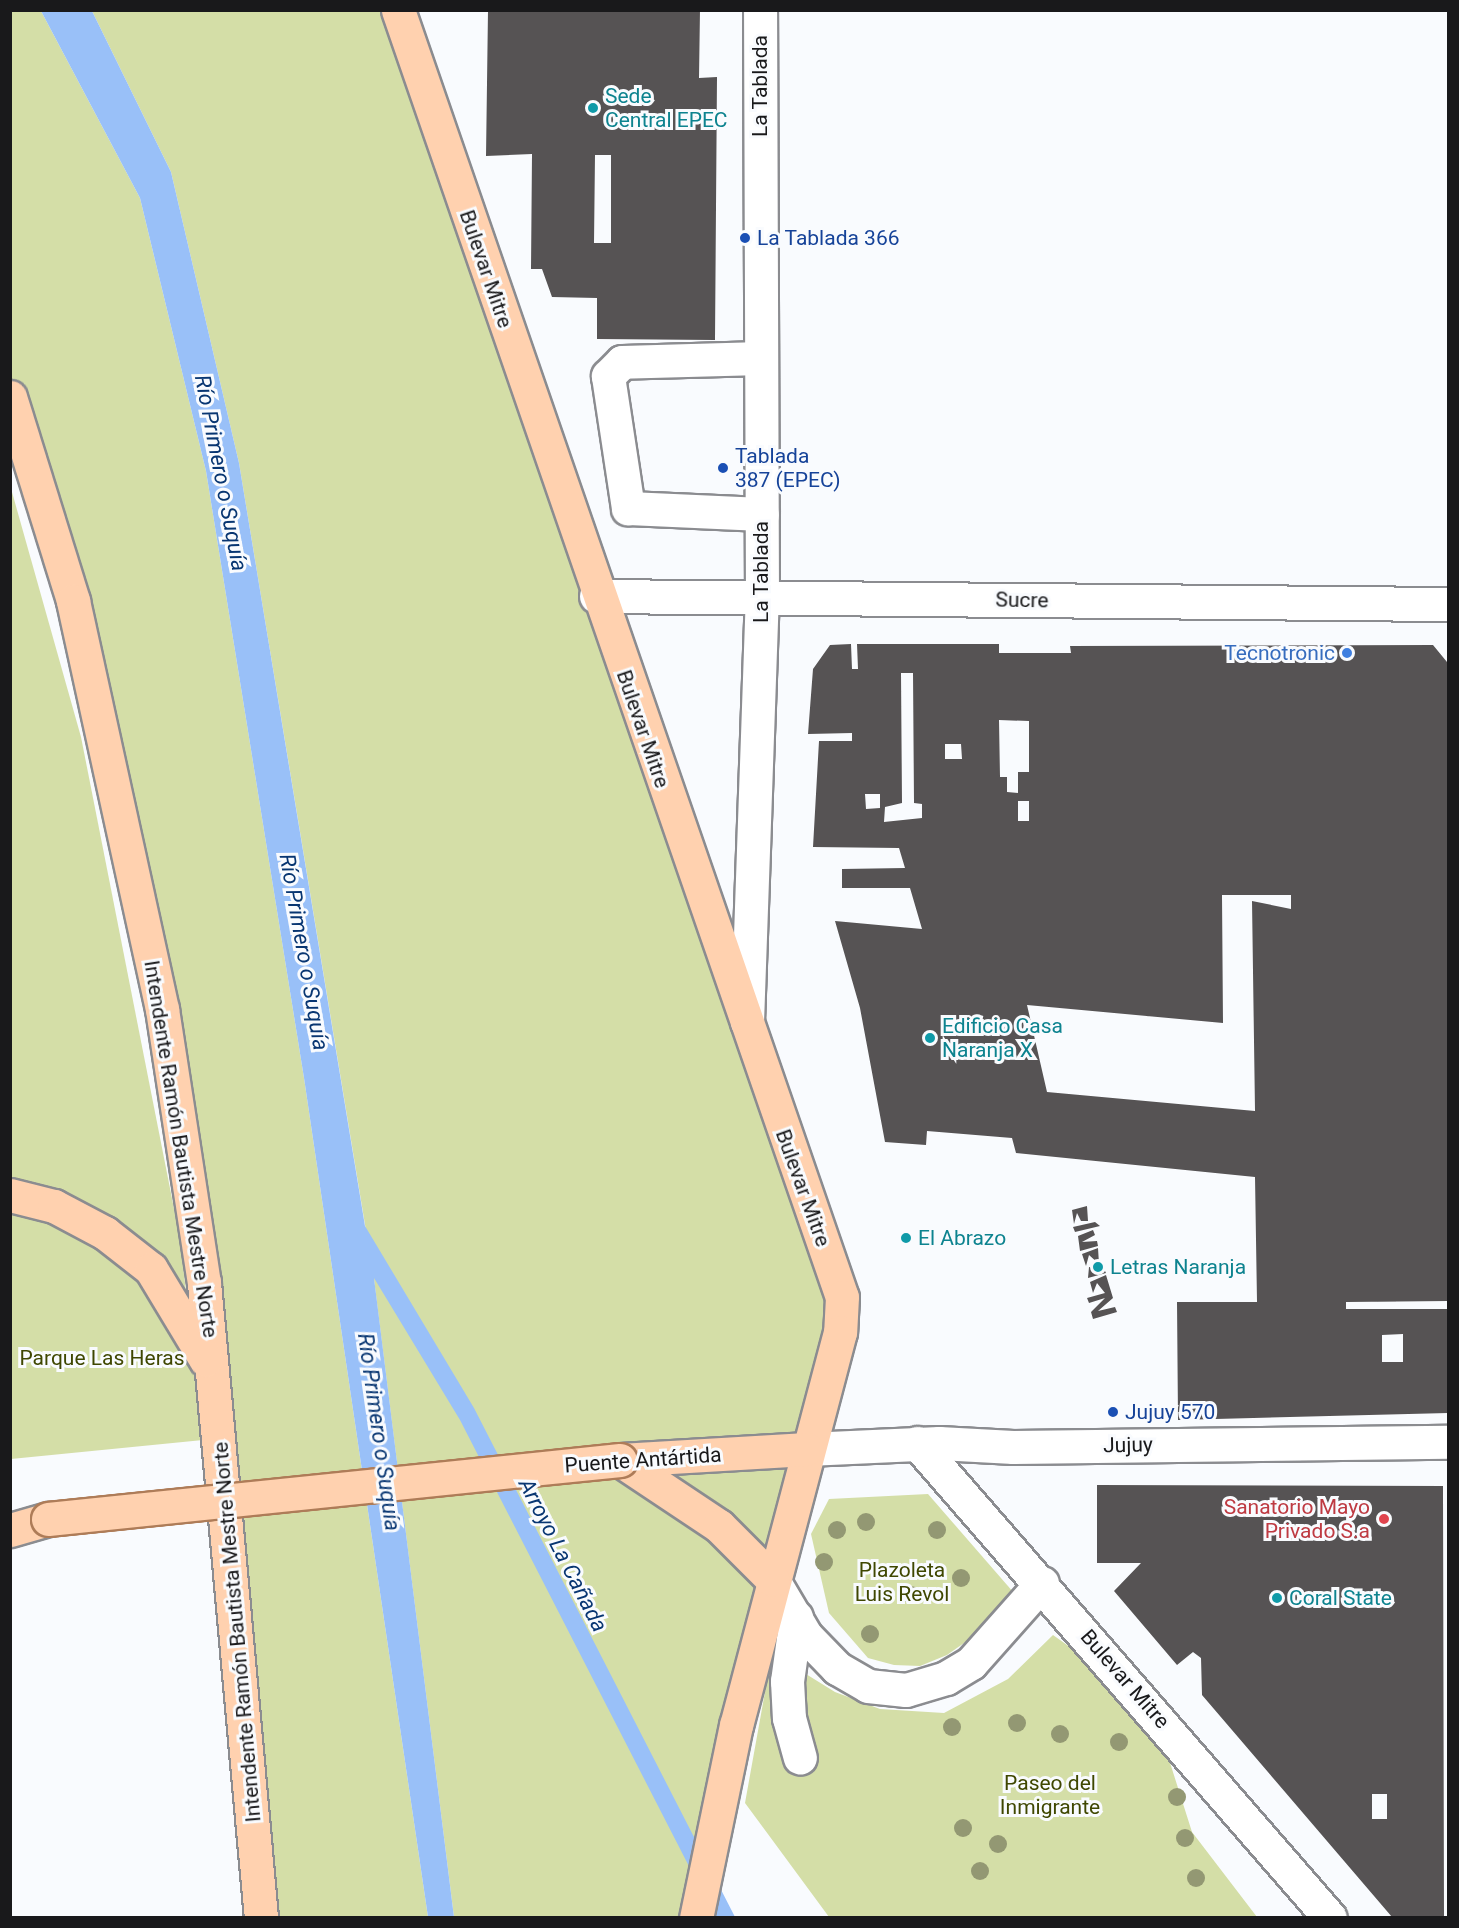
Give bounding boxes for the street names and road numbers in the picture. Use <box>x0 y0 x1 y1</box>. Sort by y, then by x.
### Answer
street label: La Tablada <box>747 35 773 137</box>
street label: Bulevar Mitre <box>454 207 518 331</box>
street label: La Tablada <box>748 521 774 623</box>
street label: Sucre <box>995 587 1049 613</box>
street label: Bulevar Mitre <box>611 667 675 791</box>
street label: Intendente Ramón Bautista Mestre Norte <box>139 959 223 1339</box>
street label: Bulevar Mitre <box>770 1126 836 1250</box>
street label: Jujuy <box>1103 1432 1153 1458</box>
street label: Intendente Ramón Bautista Mestre Norte <box>208 1441 266 1823</box>
street label: Puente Antártida <box>564 1442 722 1478</box>
street label: Bulevar Mitre <box>1075 1624 1175 1734</box>

